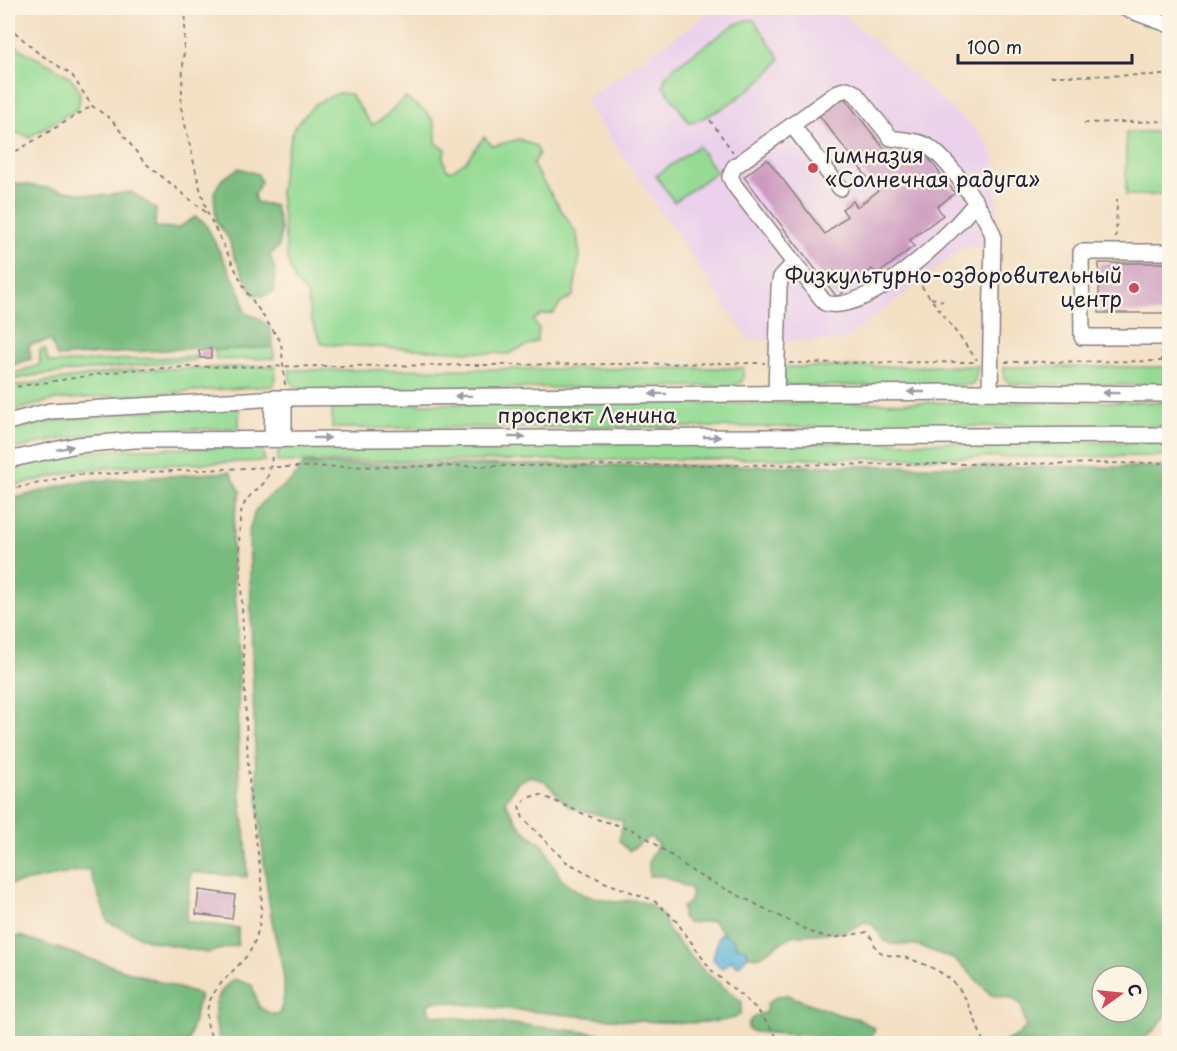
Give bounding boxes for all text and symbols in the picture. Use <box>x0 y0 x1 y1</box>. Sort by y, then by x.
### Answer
scale bar <box>958 27 1132 65</box>
text: 100 m <box>967 33 1022 60</box>
place label: Гимназия «Солнечная радуга» <box>825 138 1040 194</box>
marker: Гимназия «Солнечная радуга» <box>806 161 820 175</box>
place label: Физкультурно-оздоровительный центр <box>785 258 1122 314</box>
marker: Физкультурно-оздоровительный центр <box>1127 281 1141 295</box>
one-way arrow <box>907 387 926 397</box>
one-way arrow <box>1102 388 1121 398</box>
one-way arrow <box>649 389 668 399</box>
one-way arrow <box>454 391 473 401</box>
street label: проспект Ленина <box>498 398 677 430</box>
one-way arrow <box>703 432 722 442</box>
one-way arrow <box>313 433 332 443</box>
one-way arrow <box>508 433 527 442</box>
one-way arrow <box>55 443 74 452</box>
north arrow <box>1090 964 1150 1024</box>
text: С <box>1122 981 1149 999</box>

